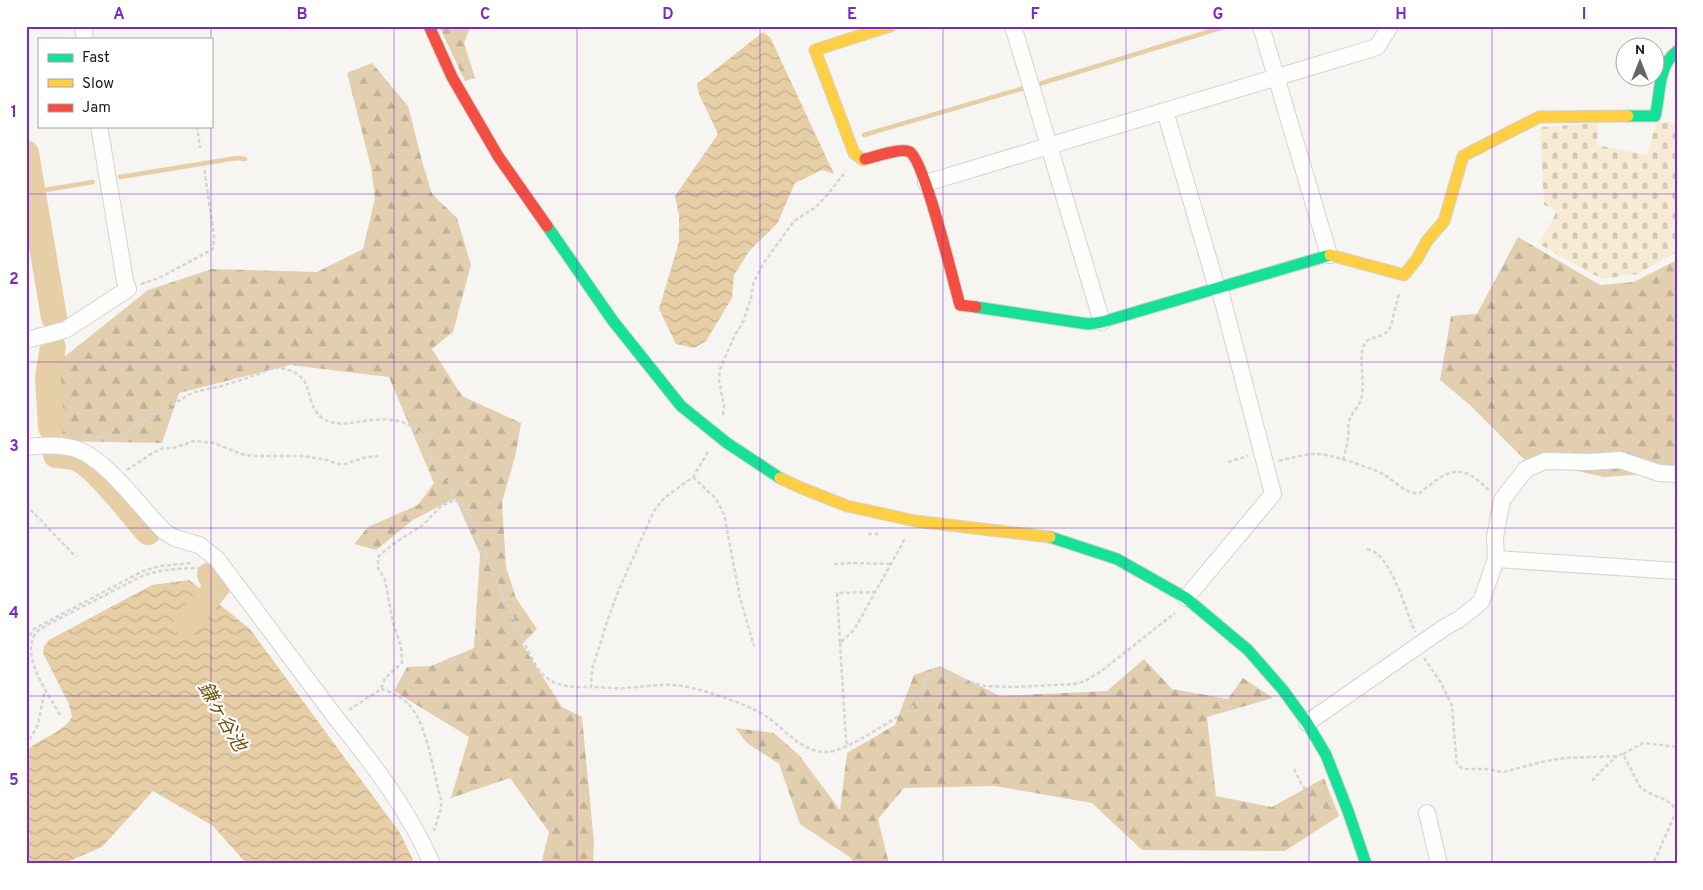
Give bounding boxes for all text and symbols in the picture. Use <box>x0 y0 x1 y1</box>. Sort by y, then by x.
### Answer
text: A <box>113 5 125 25</box>
text: B <box>296 5 308 25</box>
text: C <box>480 5 490 25</box>
text: D <box>662 5 674 25</box>
text: E <box>847 5 857 25</box>
text: F <box>1030 5 1040 25</box>
text: G <box>1213 5 1223 25</box>
text: H <box>1395 5 1407 25</box>
text: I <box>1582 5 1586 25</box>
legend <box>38 38 212 128</box>
north arrow <box>1616 38 1666 88</box>
text: N <box>1635 42 1645 59</box>
text: Fast <box>82 49 110 68</box>
text: Slow <box>82 75 114 94</box>
text: Jam <box>82 99 111 118</box>
text: 1 <box>11 103 17 123</box>
text: 2 <box>9 270 19 290</box>
text: 3 <box>9 437 19 457</box>
text: 4 <box>9 604 19 624</box>
water label: 鎌ヶ谷池 <box>192 678 252 758</box>
text: 5 <box>9 771 19 791</box>

